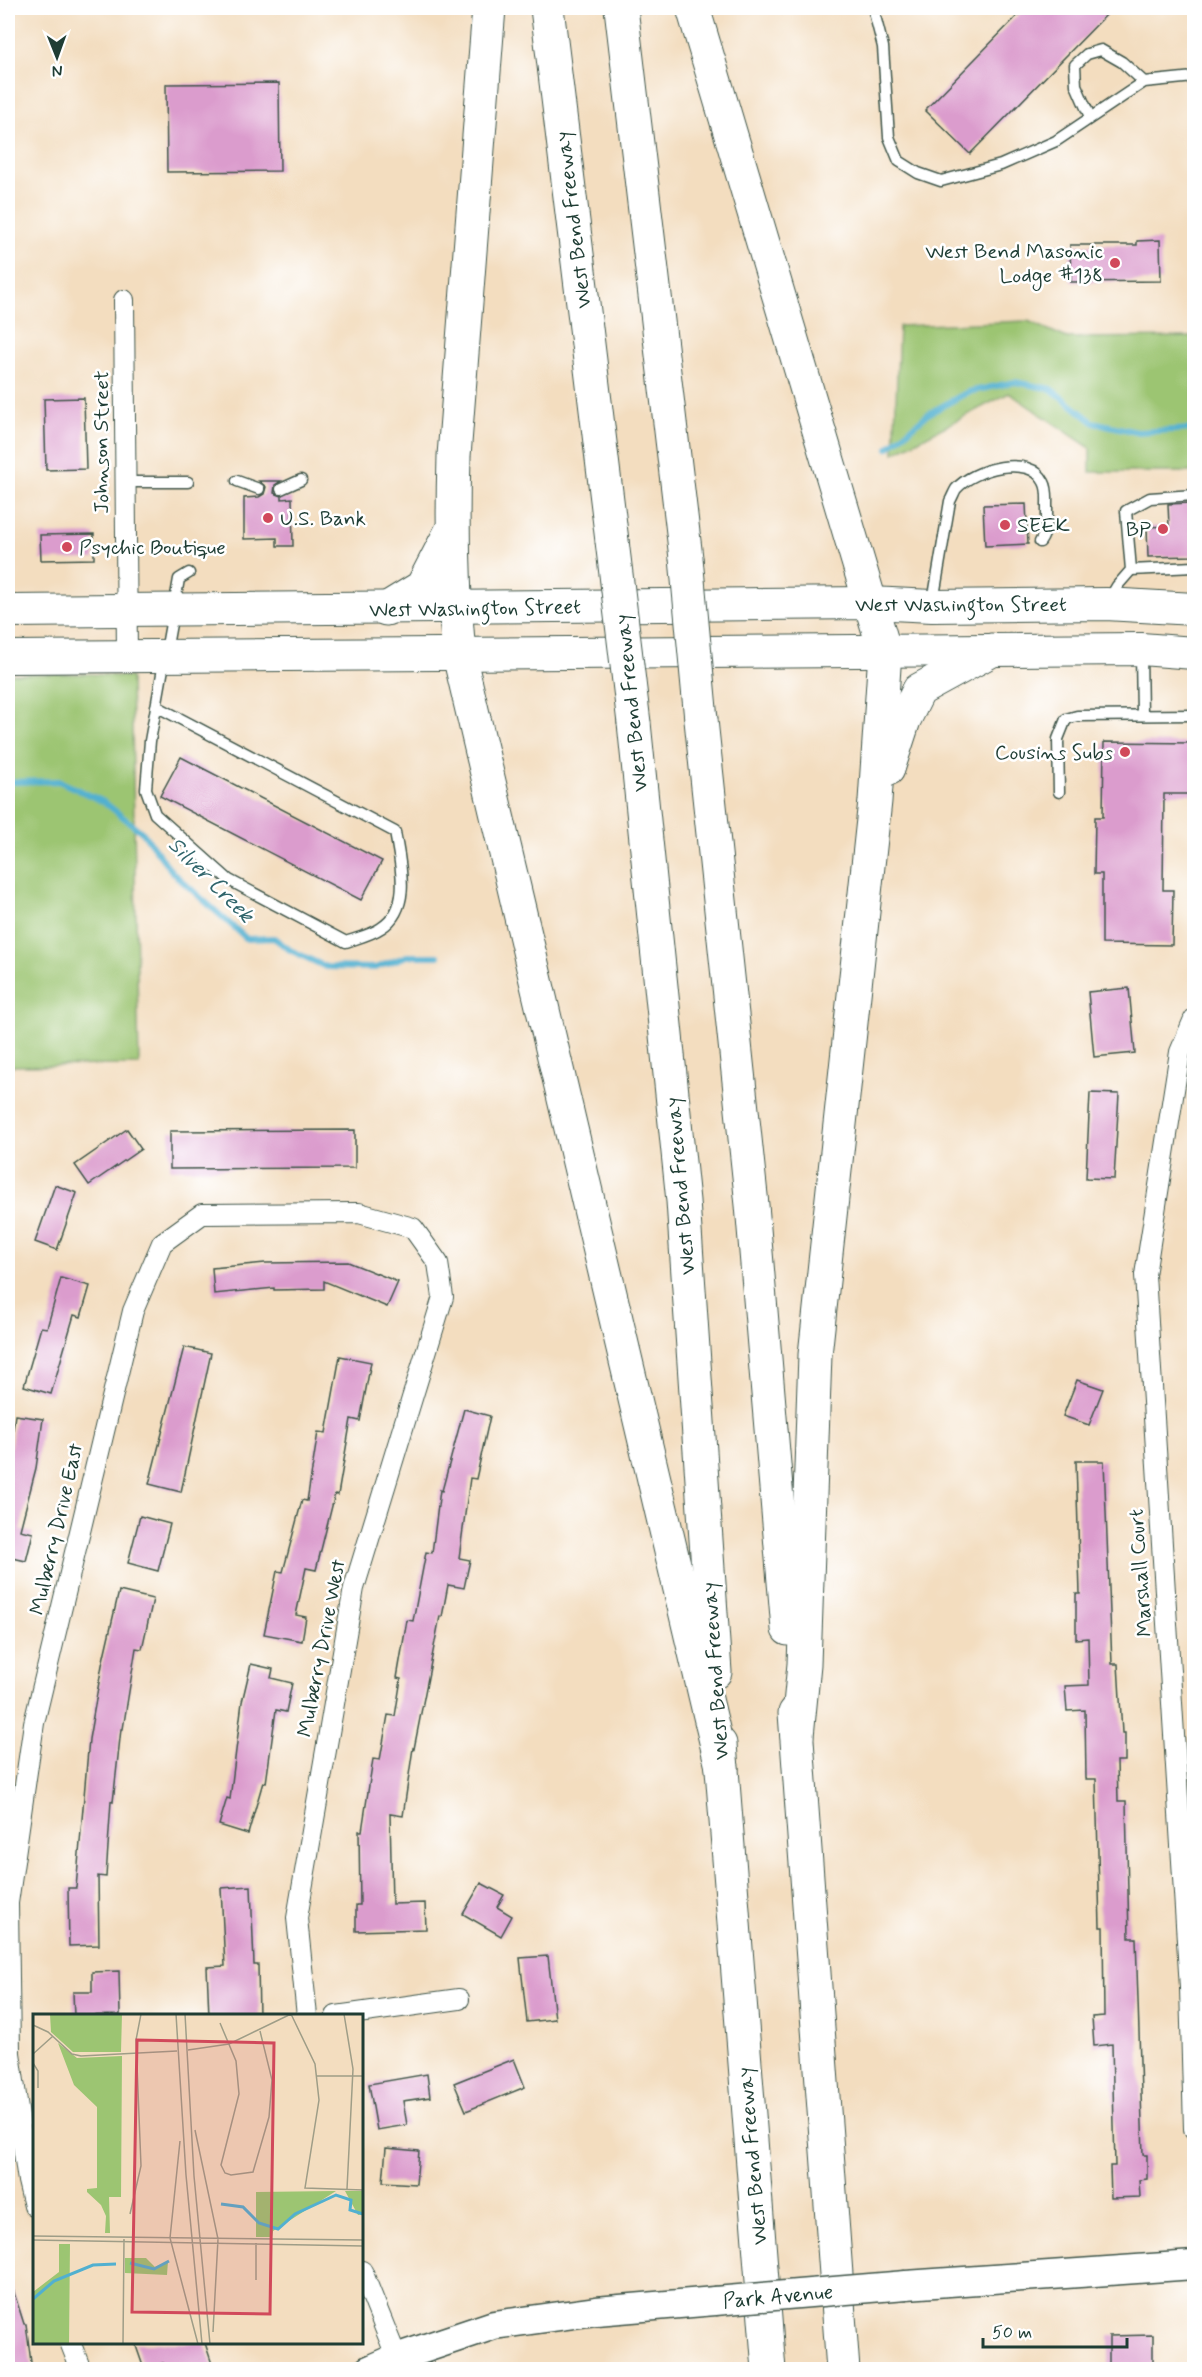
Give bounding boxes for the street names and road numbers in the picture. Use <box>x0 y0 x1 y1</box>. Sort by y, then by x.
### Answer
street label: West Bend Freeway <box>549 130 599 310</box>
street label: Johnson Street <box>88 370 116 514</box>
street label: West Washington Street <box>855 591 1067 621</box>
street label: West Washington Street <box>369 593 581 627</box>
street label: West Bend Freeway <box>609 613 655 793</box>
street label: West Bend Freeway <box>659 1096 703 1276</box>
street label: Mulberry Drive East <box>24 1440 90 1618</box>
street label: Marshall Court <box>1123 1508 1159 1638</box>
street label: Mulberry Drive West <box>291 1556 353 1740</box>
street label: West Bend Freeway <box>696 1581 736 1761</box>
street label: West Bend Freeway <box>731 2066 775 2246</box>
street label: Park Avenue <box>722 2278 834 2316</box>

